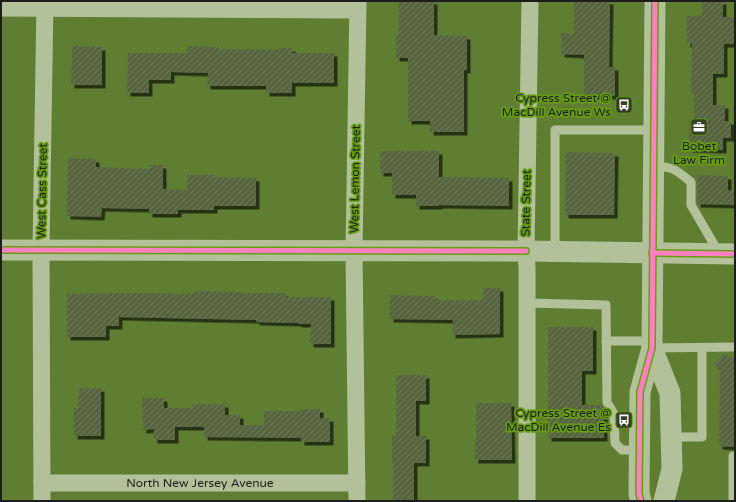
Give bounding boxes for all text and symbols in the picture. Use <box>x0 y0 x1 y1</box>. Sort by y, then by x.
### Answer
place label: Cypress Street @ MacDill Avenue Ws <box>502 91 611 119</box>
bus stop icon: Cypress Street @ MacDill Avenue Ws <box>614 95 634 115</box>
office icon: Bobet Law Firm <box>689 117 709 137</box>
street label: West Lemon Street <box>347 124 363 233</box>
place label: Bobet Law Firm <box>673 139 725 167</box>
street label: West Cass Street <box>34 143 50 239</box>
street label: State Street <box>518 169 534 237</box>
place label: Cypress Street @ MacDill Avenue Es <box>506 406 611 434</box>
bus stop icon: Cypress Street @ MacDill Avenue Es <box>614 410 634 430</box>
street label: North New Jersey Avenue <box>126 476 274 490</box>

